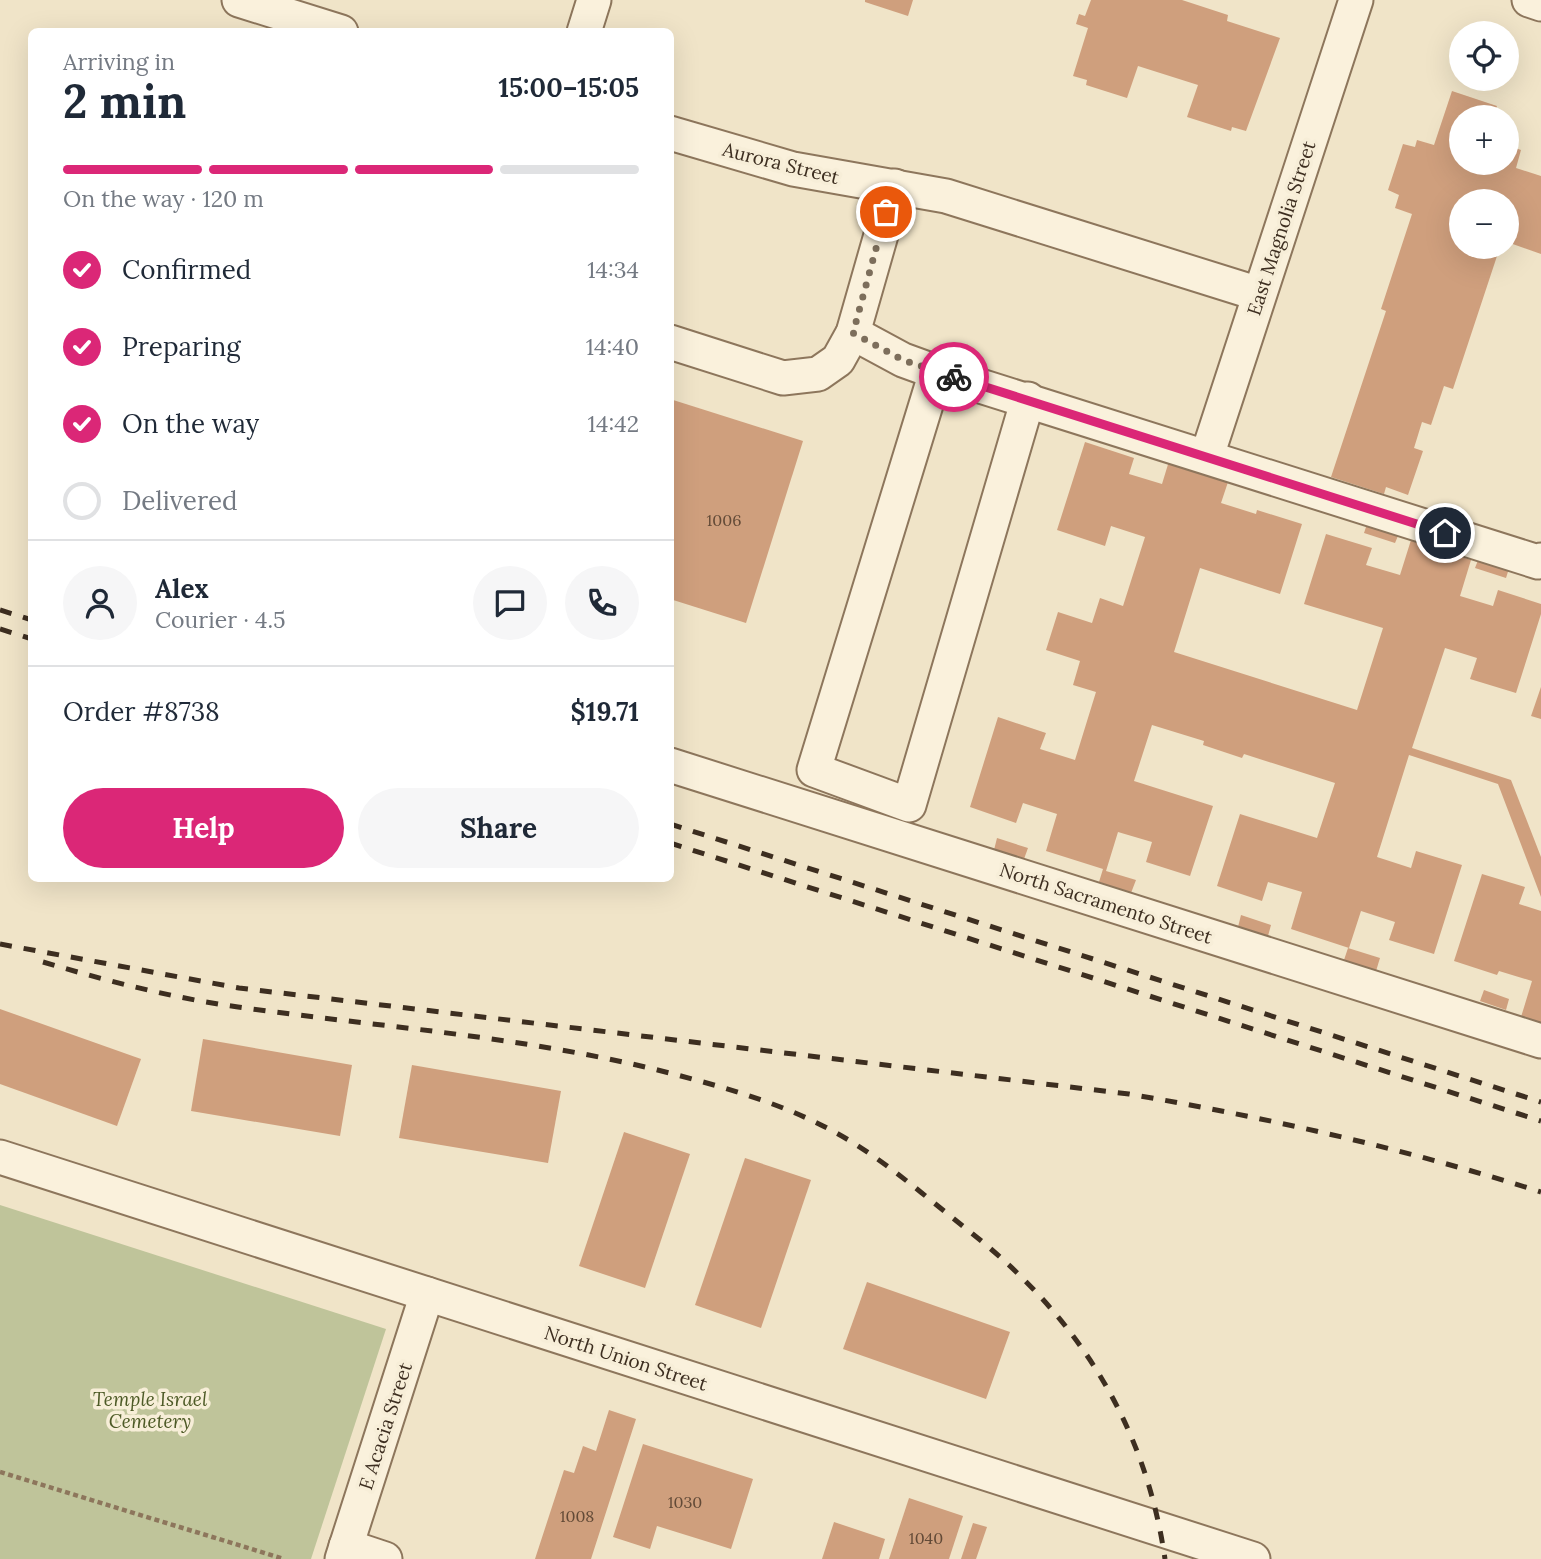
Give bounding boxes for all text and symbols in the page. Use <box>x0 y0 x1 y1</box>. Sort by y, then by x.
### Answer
map controls <box>1449 21 1519 259</box>
button: locate <box>1449 21 1519 91</box>
text: Arriving in <box>63 47 175 76</box>
text: 15:00–15:05 <box>499 71 639 104</box>
text: 2 min <box>63 72 186 131</box>
button: + <box>1449 105 1519 175</box>
street label: Aurora Street <box>719 137 842 189</box>
street label: East Magnolia Street <box>1241 137 1321 318</box>
pin <box>856 182 916 242</box>
text: On the way · 120 m <box>63 184 264 213</box>
button: − <box>1449 189 1519 259</box>
icon: bag <box>867 193 905 231</box>
icon: check <box>63 251 101 289</box>
text: Confirmed <box>122 253 251 286</box>
text: 14:34 <box>587 255 639 284</box>
icon: check <box>63 328 101 366</box>
text: Preparing <box>122 330 241 363</box>
text: 14:40 <box>586 332 639 361</box>
courier <box>919 342 989 412</box>
icon: bike <box>935 358 973 396</box>
icon: check <box>63 405 101 443</box>
text: On the way <box>122 407 259 440</box>
text: 14:42 <box>588 409 639 438</box>
text: Delivered <box>122 484 238 517</box>
pin <box>1415 503 1475 563</box>
house number: 1006 <box>707 510 741 530</box>
icon: home <box>1426 514 1464 552</box>
button: person <box>63 566 137 640</box>
button: chat <box>473 566 547 640</box>
button: phone <box>565 566 639 640</box>
text: Alex <box>155 572 209 605</box>
text: Courier · 4.5 <box>155 605 286 634</box>
text: Order #8738 <box>63 695 220 728</box>
text: $19.71 <box>571 695 639 728</box>
button: Help <box>63 788 344 868</box>
button: Share <box>358 788 639 868</box>
street label: North Sacramento Street <box>997 857 1216 949</box>
street label: North Union Street <box>541 1320 711 1396</box>
street label: E Acacia Street <box>353 1359 417 1493</box>
park label: Temple Israel Cemetery <box>93 1387 208 1433</box>
house number: 1030 <box>668 1492 702 1512</box>
house number: 1008 <box>560 1506 594 1526</box>
house number: 1040 <box>909 1528 943 1548</box>

